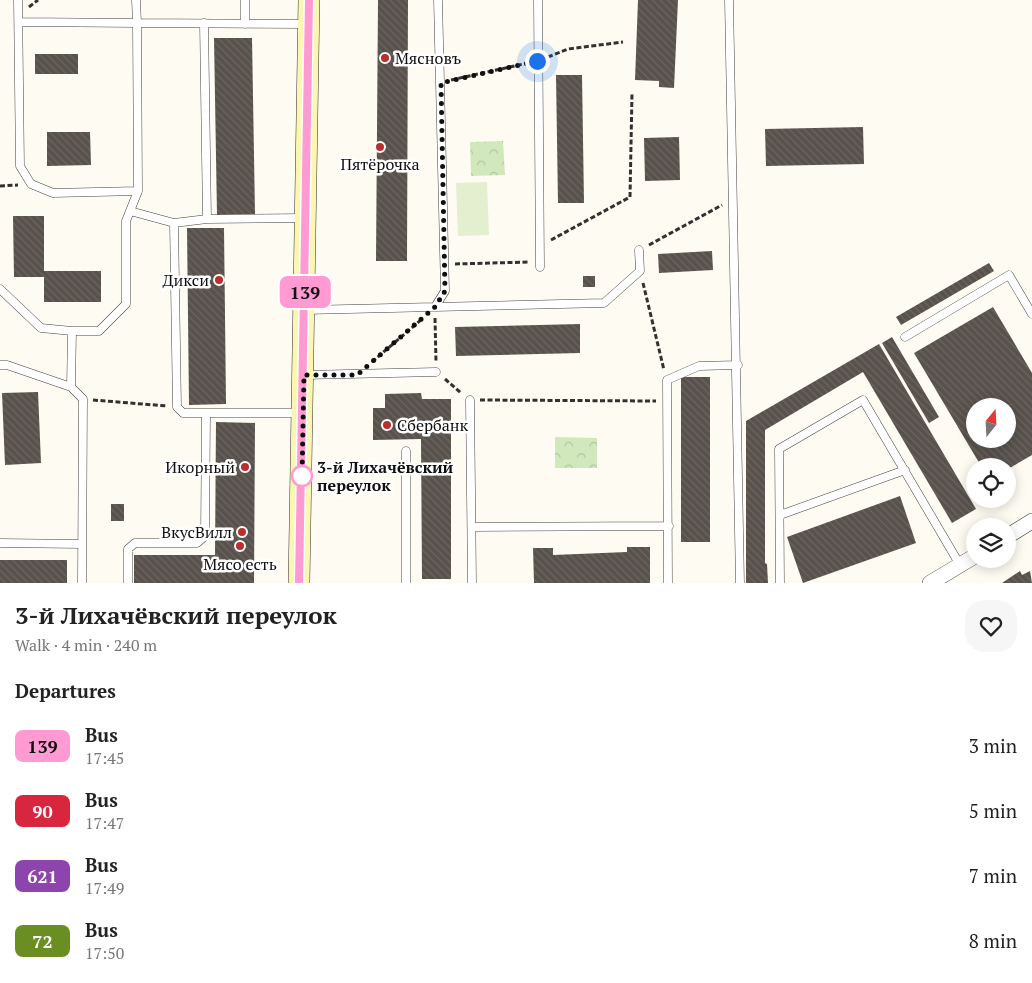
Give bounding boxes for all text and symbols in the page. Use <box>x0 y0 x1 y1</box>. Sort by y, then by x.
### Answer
place label: Мясновъ <box>395 47 461 69</box>
your location <box>525 49 550 74</box>
marker: Мясновъ <box>379 52 391 64</box>
marker: Пятёрочка <box>374 141 386 153</box>
place label: Пятёрочка <box>340 153 420 175</box>
place label: Дикси <box>163 269 209 291</box>
marker: Дикси <box>213 274 225 286</box>
line badge: 139 <box>276 276 334 308</box>
text: 139 <box>290 280 320 304</box>
north arrow <box>966 398 1016 448</box>
map controls <box>966 398 1016 568</box>
place label: Сбербанк <box>397 414 469 436</box>
marker: Сбербанк <box>381 419 393 431</box>
place label: Икорный <box>165 456 235 478</box>
place label: 3-й Лихачёвский переулок <box>317 456 454 496</box>
button: locate <box>966 458 1016 508</box>
marker: Икорный <box>239 461 251 473</box>
marker: 3-й Лихачёвский переулок <box>291 465 313 487</box>
button: layers <box>966 518 1016 568</box>
place label: ВкусВилл <box>161 521 232 543</box>
marker: ВкусВилл <box>236 526 248 538</box>
marker: Мясо есть <box>234 540 246 552</box>
place label: Мясо есть <box>203 553 277 575</box>
text: 3-й Лихачёвский переулок <box>15 599 337 631</box>
button: heart <box>965 600 1017 652</box>
text: Walk · 4 min · 240 m <box>15 634 157 656</box>
text: Departures <box>15 678 116 703</box>
text: Bus <box>85 722 118 747</box>
text: 3 min <box>969 733 1017 758</box>
text: 139 <box>27 734 58 758</box>
text: 17:45 <box>85 747 124 769</box>
text: Bus <box>85 787 118 812</box>
text: 5 min <box>969 798 1017 823</box>
text: 90 <box>32 799 53 823</box>
text: 17:47 <box>85 812 124 834</box>
text: Bus <box>85 852 118 877</box>
text: 7 min <box>969 863 1017 888</box>
text: 621 <box>27 864 58 888</box>
text: 17:49 <box>85 877 124 899</box>
text: Bus <box>85 917 118 942</box>
text: 8 min <box>969 928 1017 953</box>
text: 72 <box>32 929 53 953</box>
text: 17:50 <box>85 942 124 964</box>

